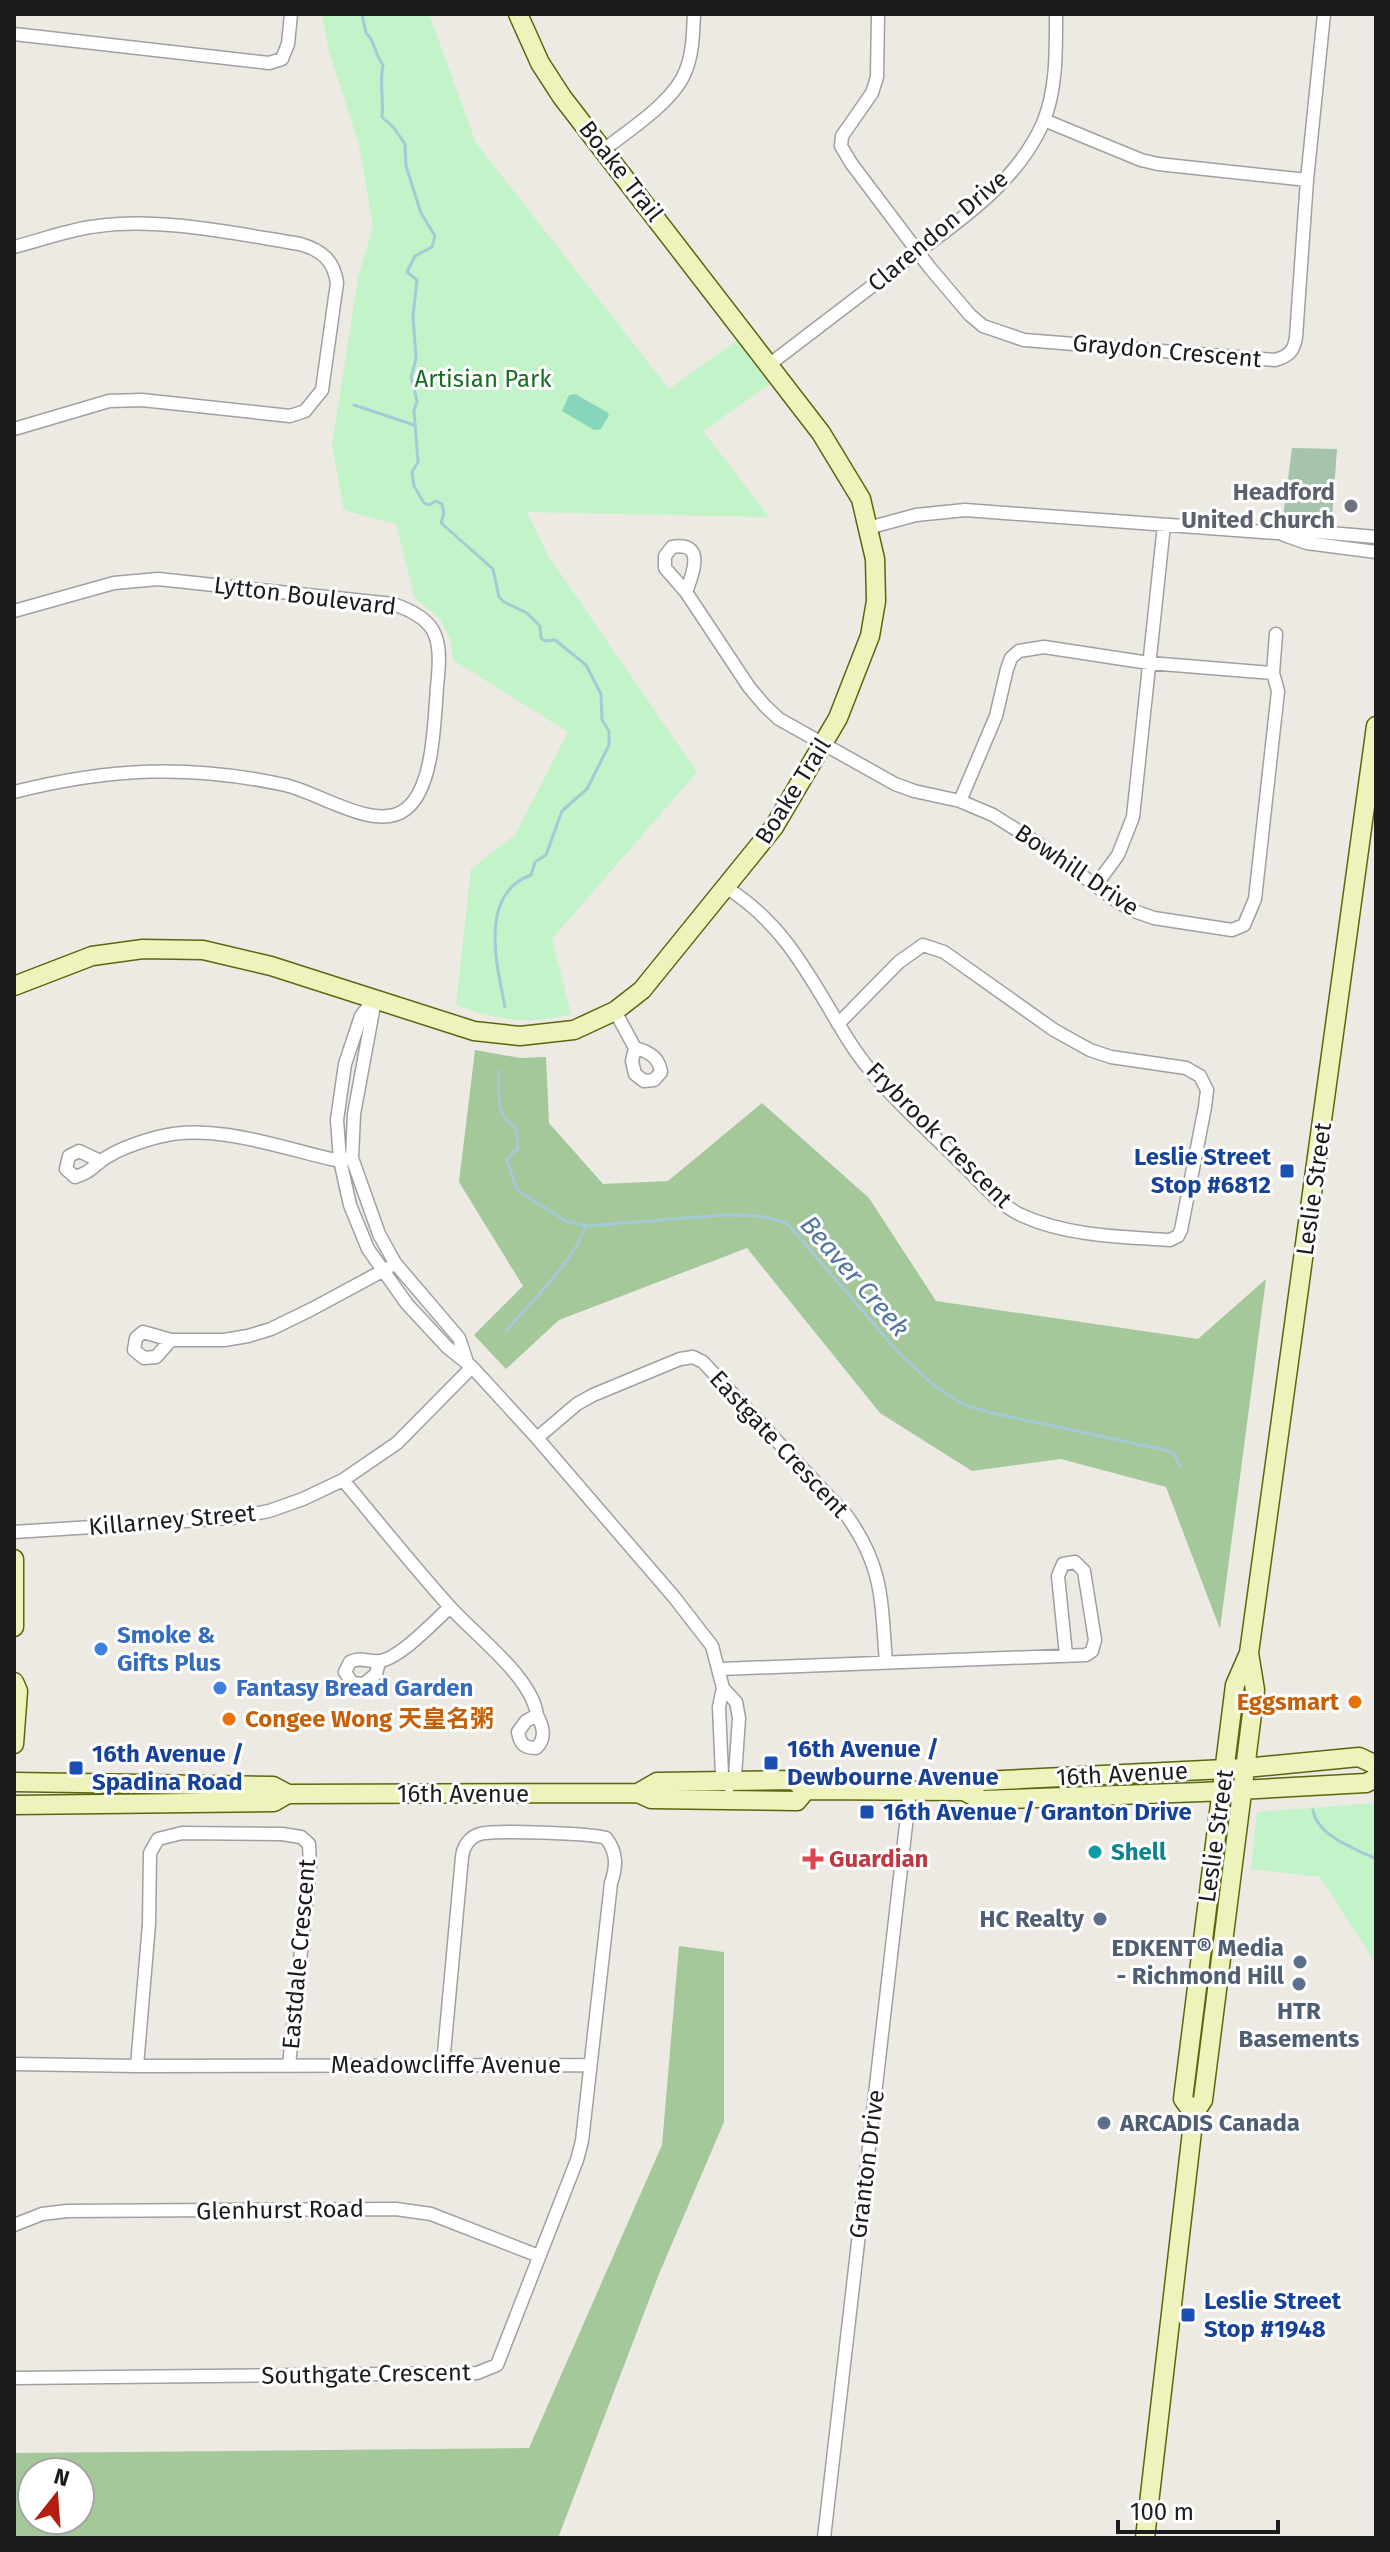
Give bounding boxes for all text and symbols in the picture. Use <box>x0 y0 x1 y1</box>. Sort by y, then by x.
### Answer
street label: Boake Trail <box>573 115 669 227</box>
street label: Clarendon Drive <box>862 164 1014 298</box>
street label: Graydon Crescent <box>1071 329 1263 373</box>
park label: Artisian Park <box>414 365 552 393</box>
place label: Headford United Church <box>1181 478 1335 534</box>
marker: Headford United Church <box>1342 497 1360 515</box>
street label: Lytton Boulevard <box>212 571 398 621</box>
street label: Boake Trail <box>749 733 837 849</box>
street label: Bowhill Drive <box>1010 818 1144 922</box>
street label: Frybrook Crescent <box>860 1056 1018 1214</box>
street label: Leslie Street <box>1291 1120 1337 1257</box>
place label: Leslie Street Stop #6812 <box>1134 1143 1272 1199</box>
marker: Leslie Street Stop #6812 <box>1278 1162 1296 1180</box>
water label: Beaver Creek <box>794 1209 916 1343</box>
street label: Eastgate Crescent <box>704 1365 854 1523</box>
street label: Killarney Street <box>87 1499 257 1541</box>
place label: Smoke & Gifts Plus <box>117 1621 221 1677</box>
marker: Smoke & Gifts Plus <box>92 1640 110 1658</box>
place label: Fantasy Bread Garden <box>236 1674 473 1702</box>
marker: Fantasy Bread Garden <box>211 1679 229 1697</box>
place label: Eggsmart <box>1237 1688 1340 1716</box>
marker: Eggsmart <box>1346 1693 1364 1711</box>
place label: Congee Wong 天皇名粥 <box>245 1705 494 1733</box>
marker: Congee Wong 天皇名粥 <box>220 1710 238 1728</box>
place label: 16th Avenue / Dewbourne Avenue <box>787 1735 999 1791</box>
place label: 16th Avenue / Spadina Road <box>92 1740 244 1796</box>
marker: 16th Avenue / Dewbourne Avenue <box>762 1754 780 1772</box>
street label: 16th Avenue <box>1055 1757 1189 1791</box>
marker: 16th Avenue / Spadina Road <box>67 1759 85 1777</box>
street label: Leslie Street <box>1193 1767 1239 1904</box>
street label: 16th Avenue <box>397 1780 529 1808</box>
place label: 16th Avenue / Granton Drive <box>883 1798 1192 1826</box>
marker: 16th Avenue / Granton Drive <box>858 1803 876 1821</box>
place label: Shell <box>1111 1838 1167 1866</box>
marker: Shell <box>1086 1843 1104 1861</box>
place label: Guardian <box>829 1845 928 1873</box>
marker: Guardian <box>804 1850 822 1868</box>
street label: Eastdale Crescent <box>277 1857 321 2050</box>
place label: HC Realty <box>979 1905 1085 1933</box>
marker: HC Realty <box>1091 1910 1109 1928</box>
place label: EDKENT® Media - Richmond Hill <box>1111 1934 1285 1990</box>
marker: EDKENT® Media - Richmond Hill <box>1291 1953 1309 1971</box>
marker: HTR Basements <box>1290 1975 1308 1993</box>
place label: HTR Basements <box>1239 1997 1360 2053</box>
street label: Meadowcliffe Avenue <box>331 2051 561 2079</box>
street label: Granton Drive <box>844 2088 890 2240</box>
place label: ARCADIS Canada <box>1119 2109 1300 2137</box>
marker: ARCADIS Canada <box>1095 2114 1113 2132</box>
street label: Glenhurst Road <box>196 2195 364 2225</box>
place label: Leslie Street Stop #1948 <box>1204 2287 1342 2343</box>
marker: Leslie Street Stop #1948 <box>1179 2306 1197 2324</box>
street label: Southgate Crescent <box>261 2358 471 2390</box>
north arrow <box>16 2456 96 2536</box>
text: N <box>51 2462 73 2492</box>
scale bar <box>1118 2484 1278 2534</box>
text: 100 m <box>1130 2498 1194 2526</box>

